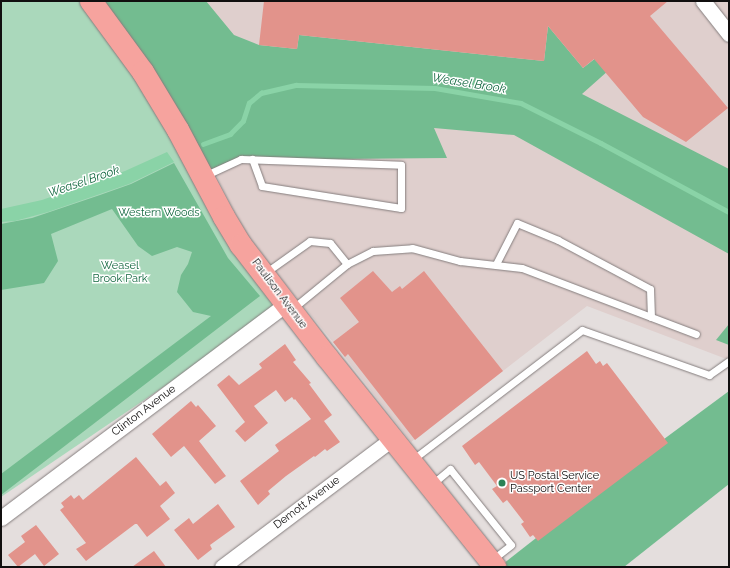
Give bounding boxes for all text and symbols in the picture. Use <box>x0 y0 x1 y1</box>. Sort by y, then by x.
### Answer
water label: Weasel Brook <box>431 71 507 97</box>
water label: Weasel Brook <box>46 163 122 201</box>
park label: Western Woods <box>118 206 200 220</box>
street label: Paulison Avenue <box>248 256 310 332</box>
park label: Weasel Brook Park <box>92 260 148 286</box>
street label: Clinton Avenue <box>109 382 179 440</box>
place label: US Postal Service Passport Center <box>510 470 600 496</box>
street label: Demott Avenue <box>271 474 343 532</box>
marker: US Postal Service Passport Center <box>497 478 507 488</box>

